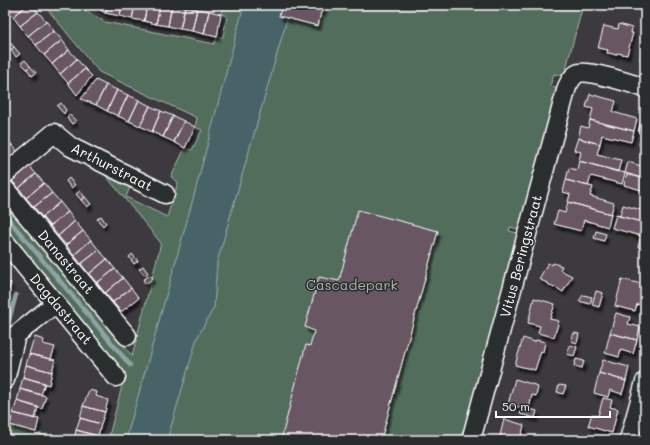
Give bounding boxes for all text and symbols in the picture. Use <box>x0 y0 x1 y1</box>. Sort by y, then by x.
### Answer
street label: Arthurstraat <box>68 138 156 195</box>
street label: Vitus Beringstraat <box>495 192 546 319</box>
street label: Danastraat <box>34 226 99 298</box>
street label: Dagdastraat <box>26 269 97 348</box>
park label: Cascadepark <box>306 275 398 294</box>
scale bar <box>496 393 610 419</box>
text: 50 m <box>502 398 530 414</box>

